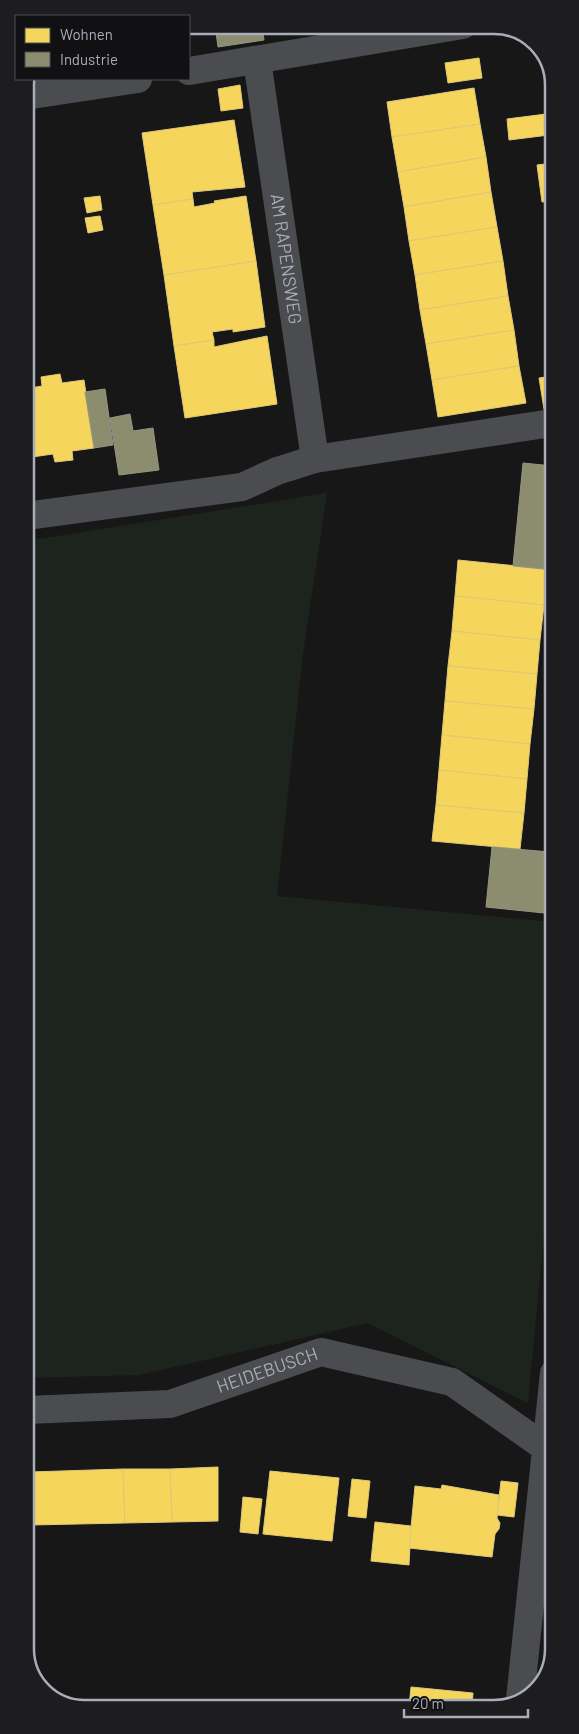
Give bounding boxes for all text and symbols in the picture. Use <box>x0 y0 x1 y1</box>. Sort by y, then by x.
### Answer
legend <box>15 15 190 80</box>
text: Wohnen <box>60 25 113 43</box>
text: Industrie <box>60 50 118 68</box>
street label: AM RAPENSWEG <box>267 192 307 325</box>
street label: HEIDEBUSCH <box>213 1342 320 1397</box>
scale bar <box>404 1686 528 1718</box>
text: 20 m <box>412 1694 444 1712</box>

